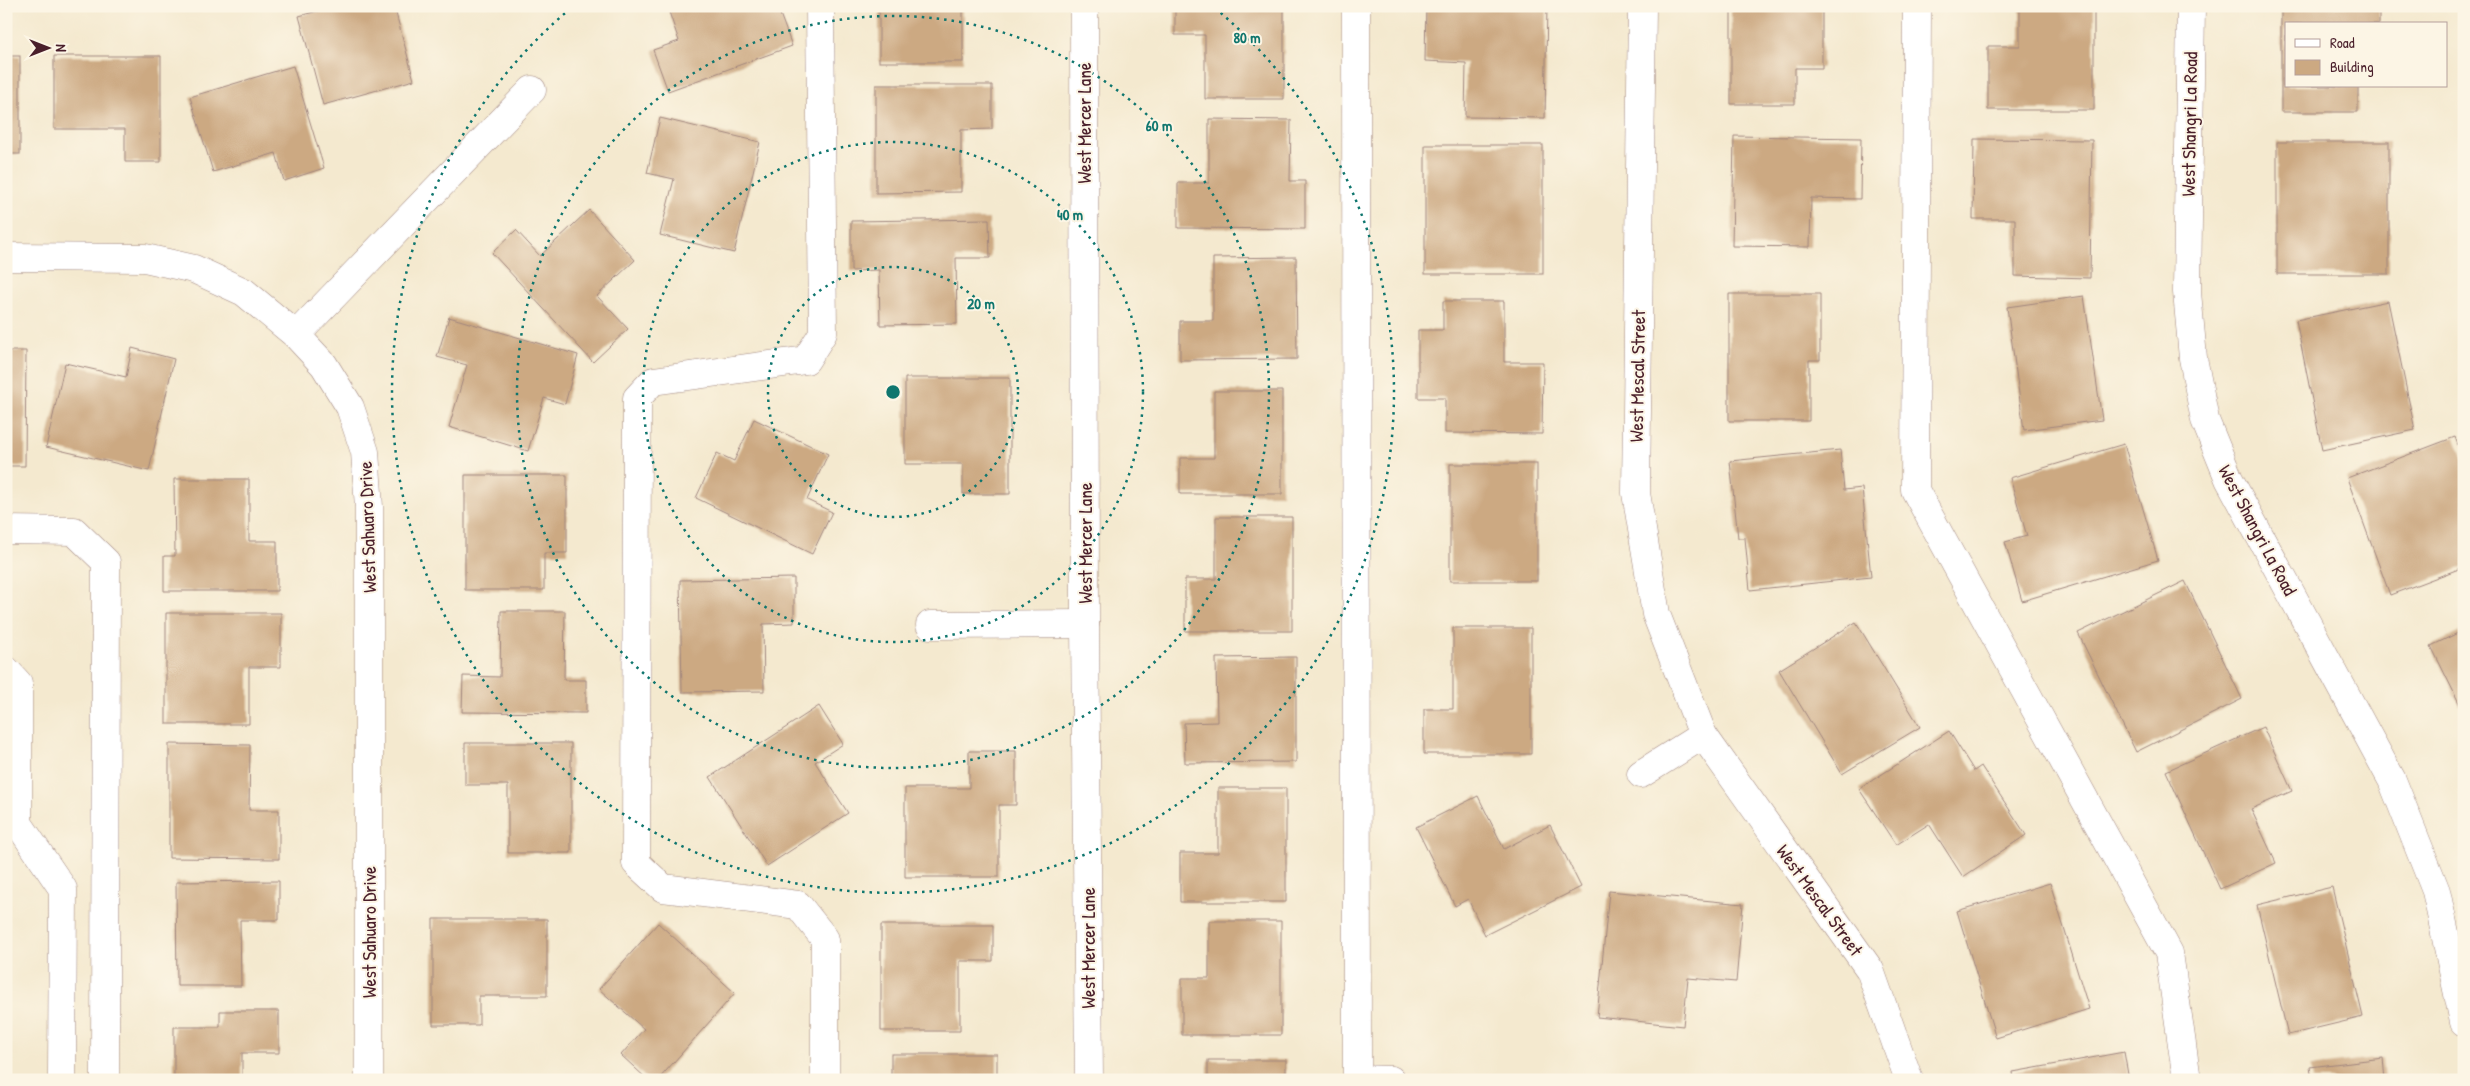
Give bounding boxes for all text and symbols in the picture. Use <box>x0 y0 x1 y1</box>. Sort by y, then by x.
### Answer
north arrow <box>22 22 72 72</box>
legend <box>2285 22 2448 88</box>
text: 80 m <box>1234 27 1260 48</box>
text: Road <box>2330 32 2355 53</box>
text: N <box>52 44 71 52</box>
street label: West Shangri La Road <box>2175 51 2203 197</box>
text: Building <box>2330 56 2374 77</box>
street label: West Mercer Lane <box>1071 62 1097 183</box>
text: 60 m <box>1146 115 1172 136</box>
text: 40 m <box>1057 204 1083 225</box>
text: 20 m <box>967 293 995 314</box>
street label: West Mescal Street <box>1623 309 1651 442</box>
centre of rings <box>884 383 902 401</box>
street label: West Sahuaro Drive <box>352 460 382 593</box>
street label: West Shangri La Road <box>2213 460 2304 600</box>
street label: West Mercer Lane <box>1072 482 1098 603</box>
street label: West Mescal Street <box>1771 839 1870 961</box>
street label: West Sahuaro Drive <box>356 866 382 998</box>
street label: West Mercer Lane <box>1075 887 1101 1008</box>

